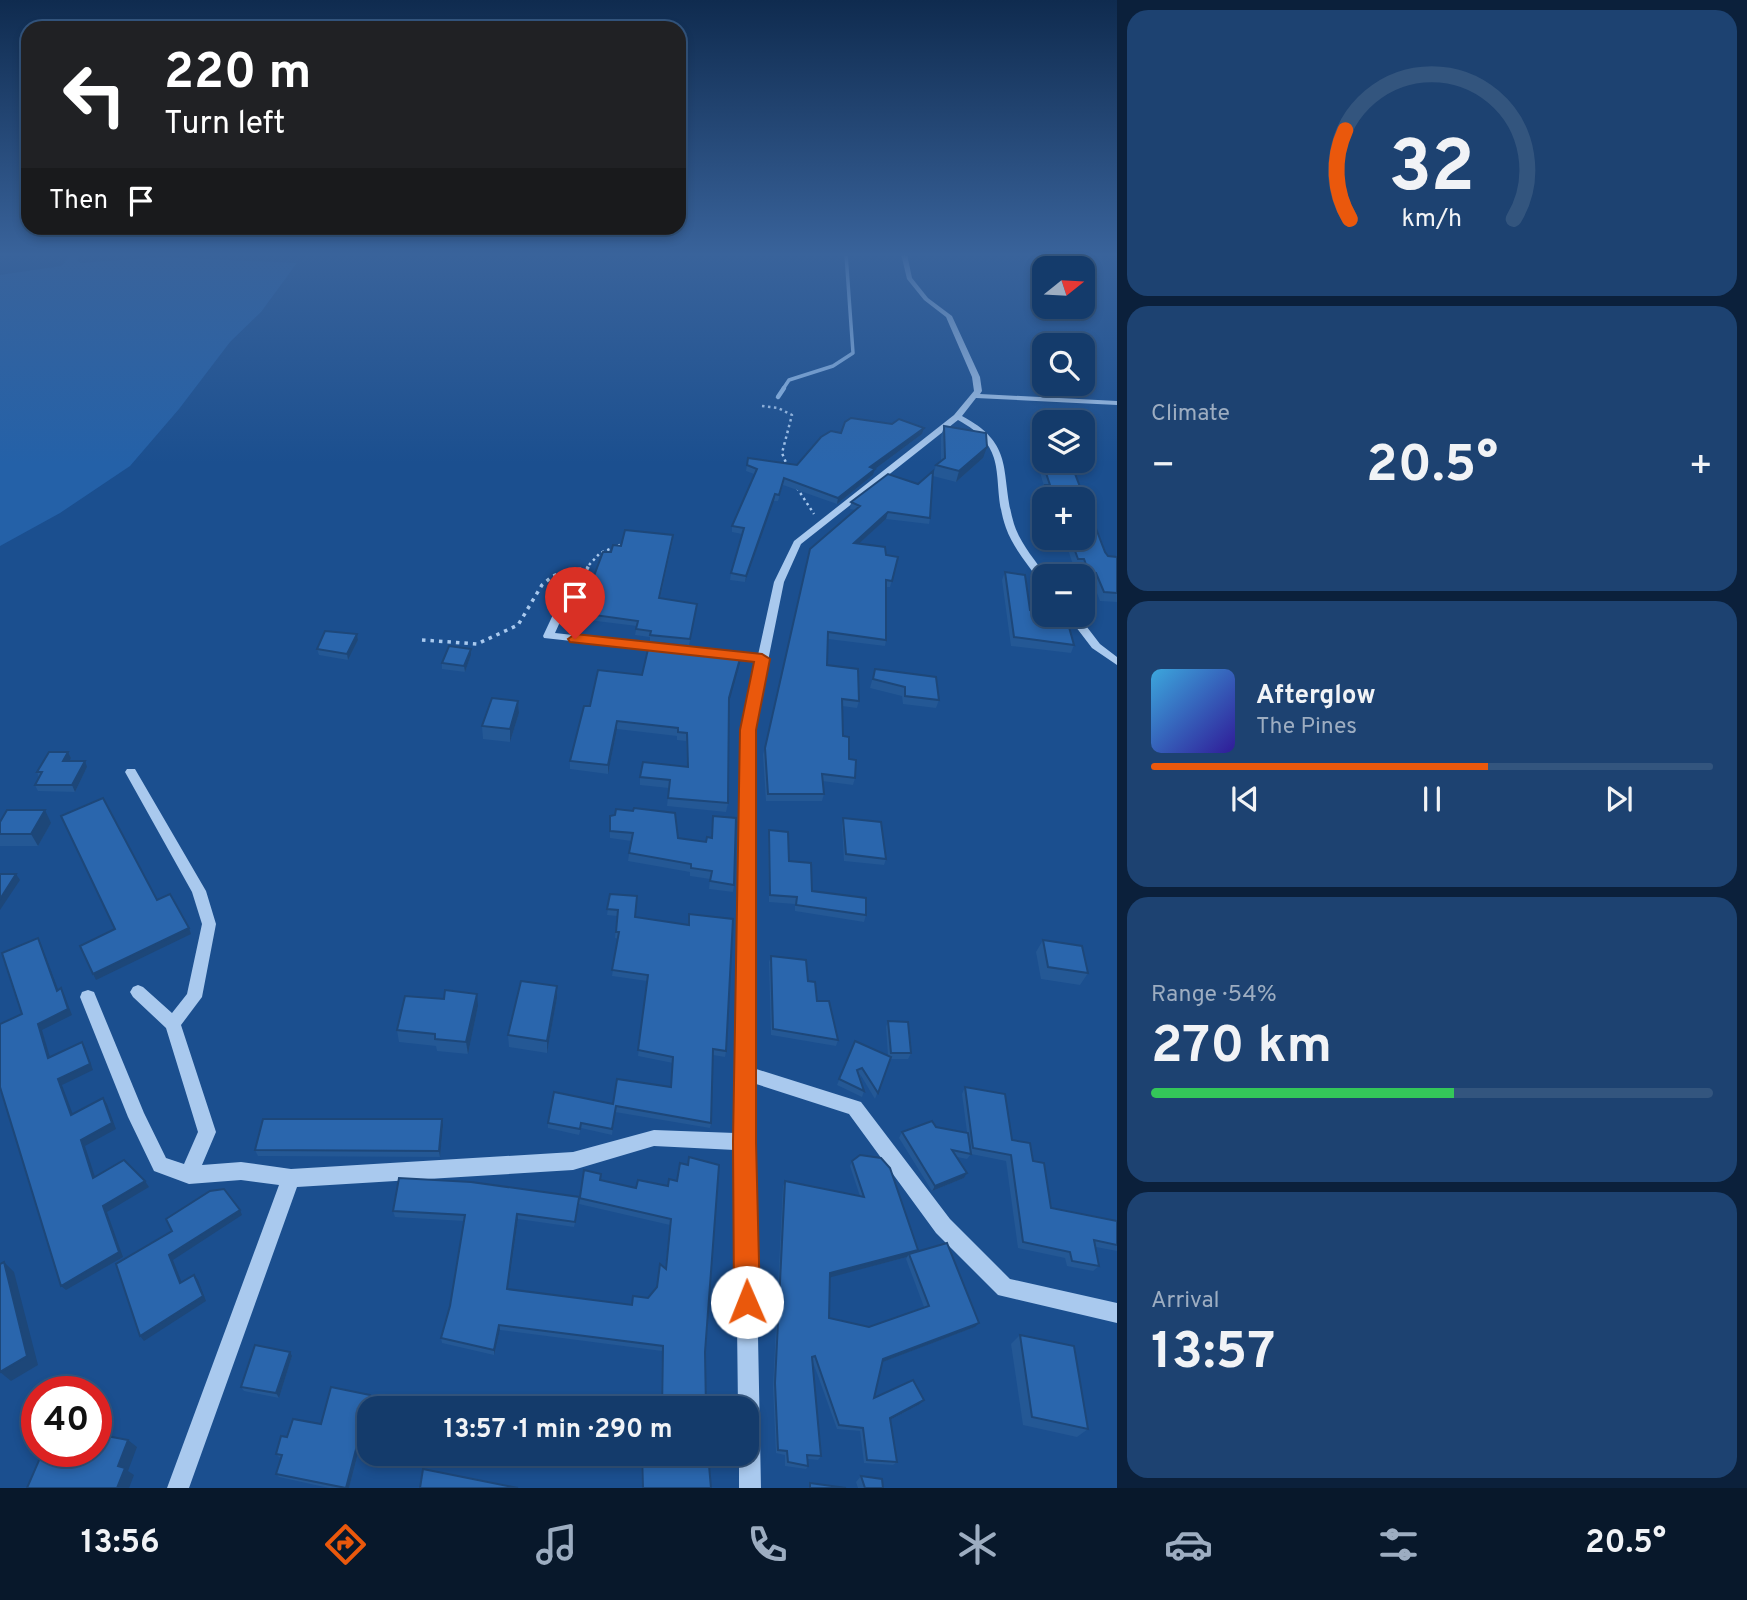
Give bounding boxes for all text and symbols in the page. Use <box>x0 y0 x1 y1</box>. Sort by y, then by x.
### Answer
text: 220 m <box>164 44 311 106</box>
icon: left <box>49 49 140 140</box>
text: Turn left <box>164 105 285 145</box>
text: 32 <box>1389 125 1475 217</box>
icon: arrive <box>122 182 160 220</box>
text: Then <box>49 185 108 218</box>
text: km/h <box>1402 204 1462 236</box>
north arrow <box>1032 256 1096 318</box>
map controls <box>1032 256 1095 627</box>
button: search <box>1032 333 1095 396</box>
text: Climate <box>1151 400 1230 429</box>
button: layers <box>1032 410 1095 473</box>
text: 20.5° <box>1366 434 1498 500</box>
text: − <box>1151 443 1176 492</box>
text: + <box>1688 443 1713 492</box>
button: + <box>1032 487 1095 550</box>
button: − <box>1032 564 1095 627</box>
pin <box>545 567 605 639</box>
icon: arrive <box>556 578 594 616</box>
text: Afterglow <box>1256 680 1376 713</box>
text: The Pines <box>1256 713 1357 742</box>
icon: previous <box>1226 780 1264 818</box>
icon: pause <box>1413 780 1451 818</box>
icon: next <box>1600 780 1638 818</box>
text: Range · 54% <box>1151 981 1277 1010</box>
text: 270 km <box>1151 1015 1332 1081</box>
position arrow <box>710 1265 784 1339</box>
text: Arrival <box>1151 1287 1220 1316</box>
text: 13:57 <box>1151 1321 1275 1387</box>
speed limit sign: 40 <box>21 1376 112 1467</box>
text: 13:57 · 1 min · 290 m <box>444 1414 672 1447</box>
icon: directions <box>321 1520 370 1569</box>
icon: music <box>532 1520 581 1569</box>
icon: phone <box>743 1520 792 1569</box>
icon: climate <box>953 1520 1002 1569</box>
icon: car <box>1164 1520 1213 1569</box>
icon: filters <box>1374 1520 1423 1569</box>
text: 13:56 <box>81 1524 160 1564</box>
text: 20.5° <box>1585 1524 1666 1564</box>

